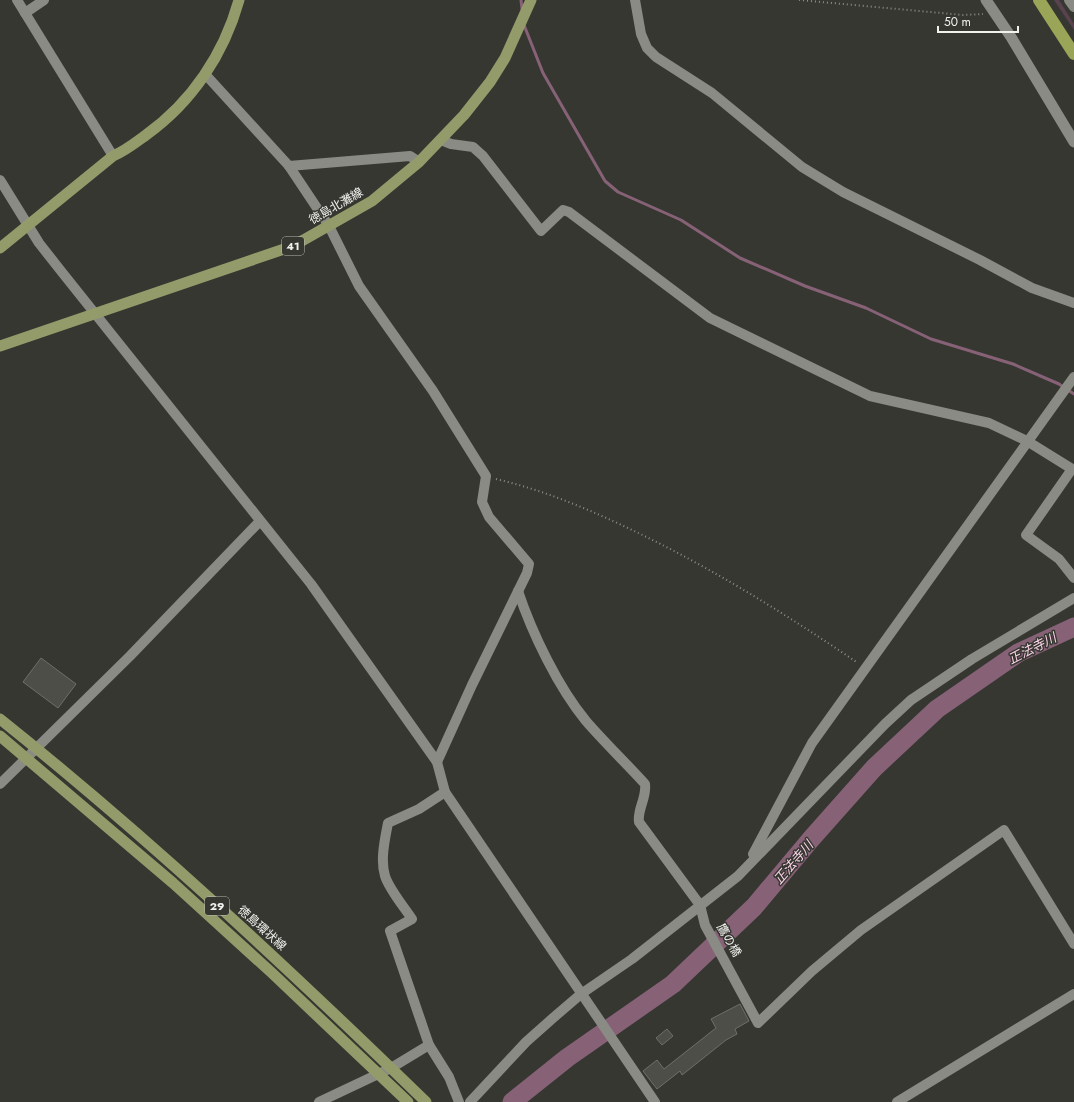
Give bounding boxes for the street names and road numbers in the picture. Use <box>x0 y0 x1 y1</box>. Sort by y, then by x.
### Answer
street label: 徳島北灘線 <box>306 183 366 229</box>
road number: 41 <box>282 237 304 255</box>
road number: 29 <box>205 897 229 915</box>
street label: 徳島環状線 <box>234 901 290 955</box>
street label: 鷹の橋 <box>712 920 746 960</box>

